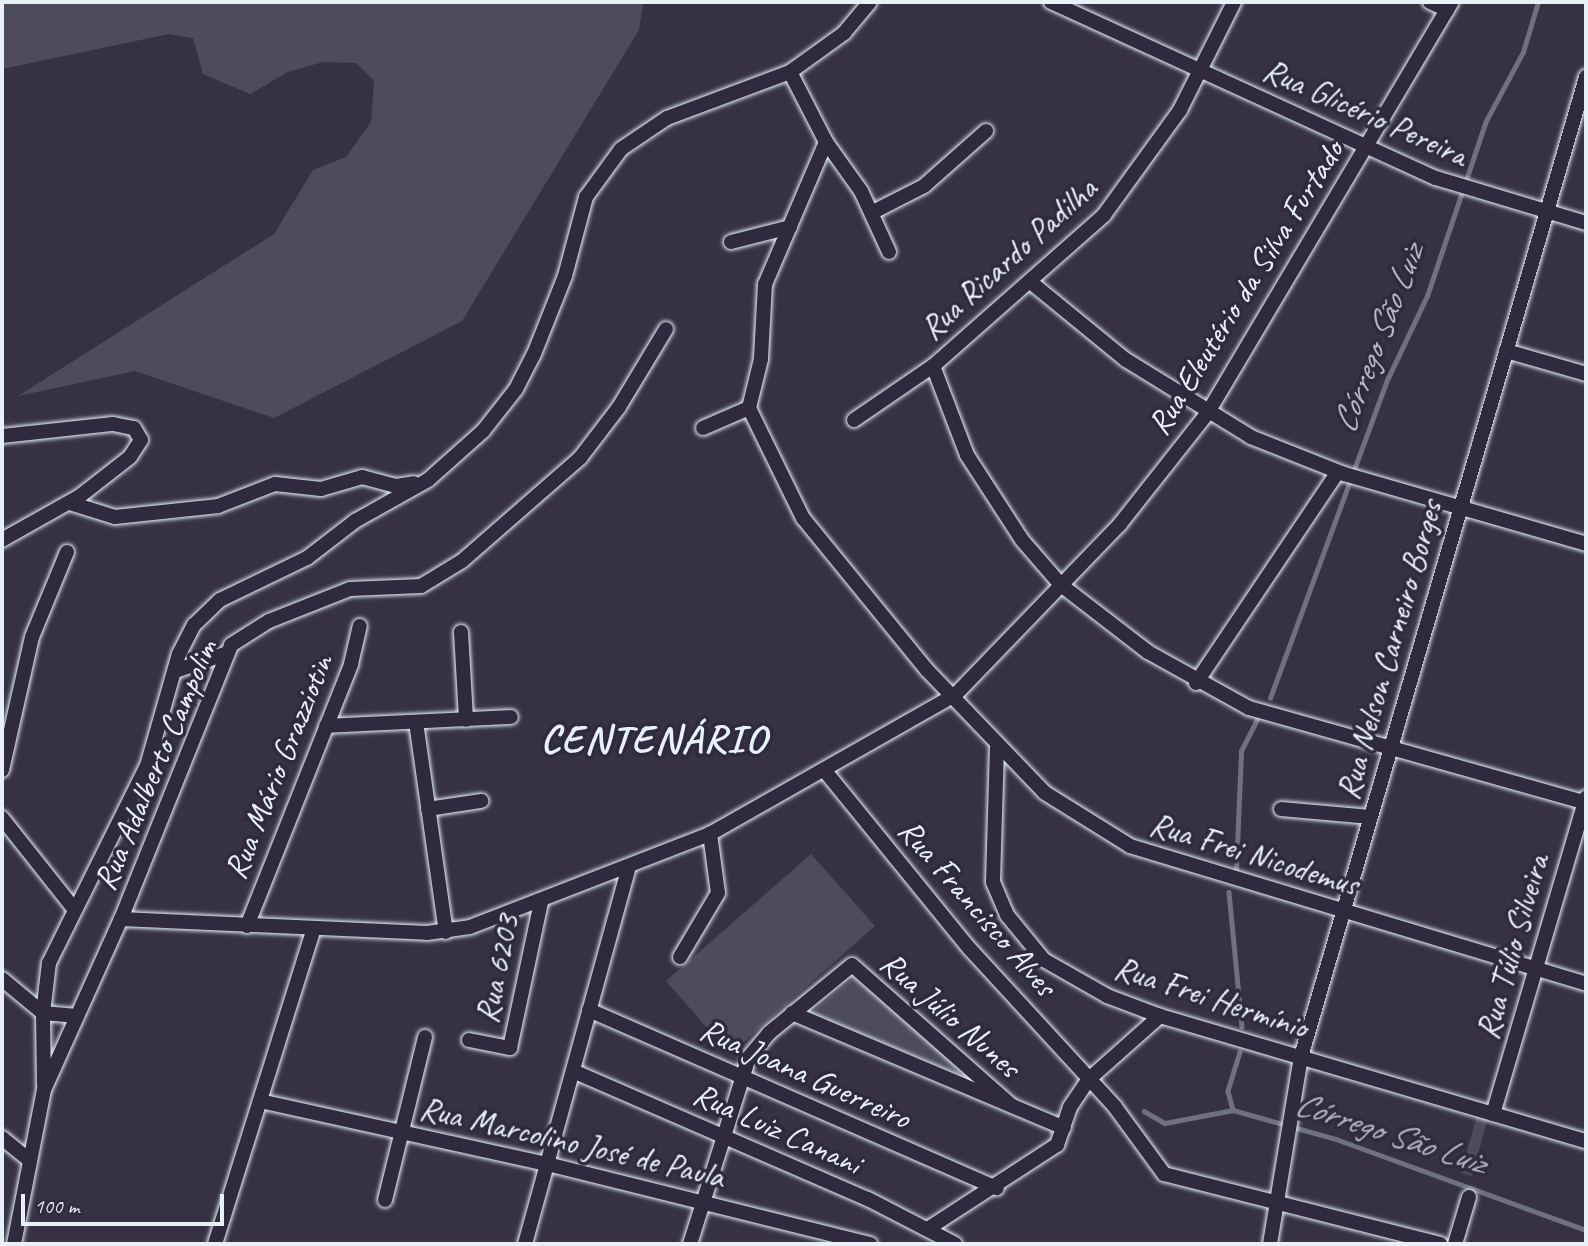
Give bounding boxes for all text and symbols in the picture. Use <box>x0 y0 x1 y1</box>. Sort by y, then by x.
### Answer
street label: Rua Glicério Pereira <box>1257 50 1473 176</box>
street label: Rua Eleutério da Silva Furtado <box>1139 134 1353 442</box>
street label: Rua Ricardo Padilha <box>912 169 1106 349</box>
water label: Córrego São Luiz <box>1323 240 1433 438</box>
street label: Rua Nelson Carneiro Borges <box>1328 495 1452 805</box>
street label: Rua Adalberto Campolim <box>85 633 227 897</box>
street label: Rua Mário Grazziotin <box>216 649 342 885</box>
district label: CENTENÁRIO <box>542 715 766 763</box>
street label: Rua Frei Nicodemus <box>1144 804 1364 906</box>
street label: Rua Francisco Alves <box>889 811 1065 1005</box>
street label: Rua Túlio Silveira <box>1468 850 1558 1044</box>
street label: Rua 6203 <box>467 911 529 1027</box>
street label: Rua Júlio Nunes <box>872 943 1028 1087</box>
street label: Rua Frei Hermínio <box>1109 948 1313 1048</box>
street label: Rua Joana Guerreiro <box>694 1010 916 1138</box>
street label: Rua Luiz Canani <box>687 1075 867 1183</box>
water label: Córrego São Luiz <box>1290 1083 1490 1183</box>
street label: Rua Marcolino José de Paula <box>415 1089 729 1197</box>
scale bar <box>24 1180 228 1224</box>
text: 100 m <box>34 1193 79 1219</box>

